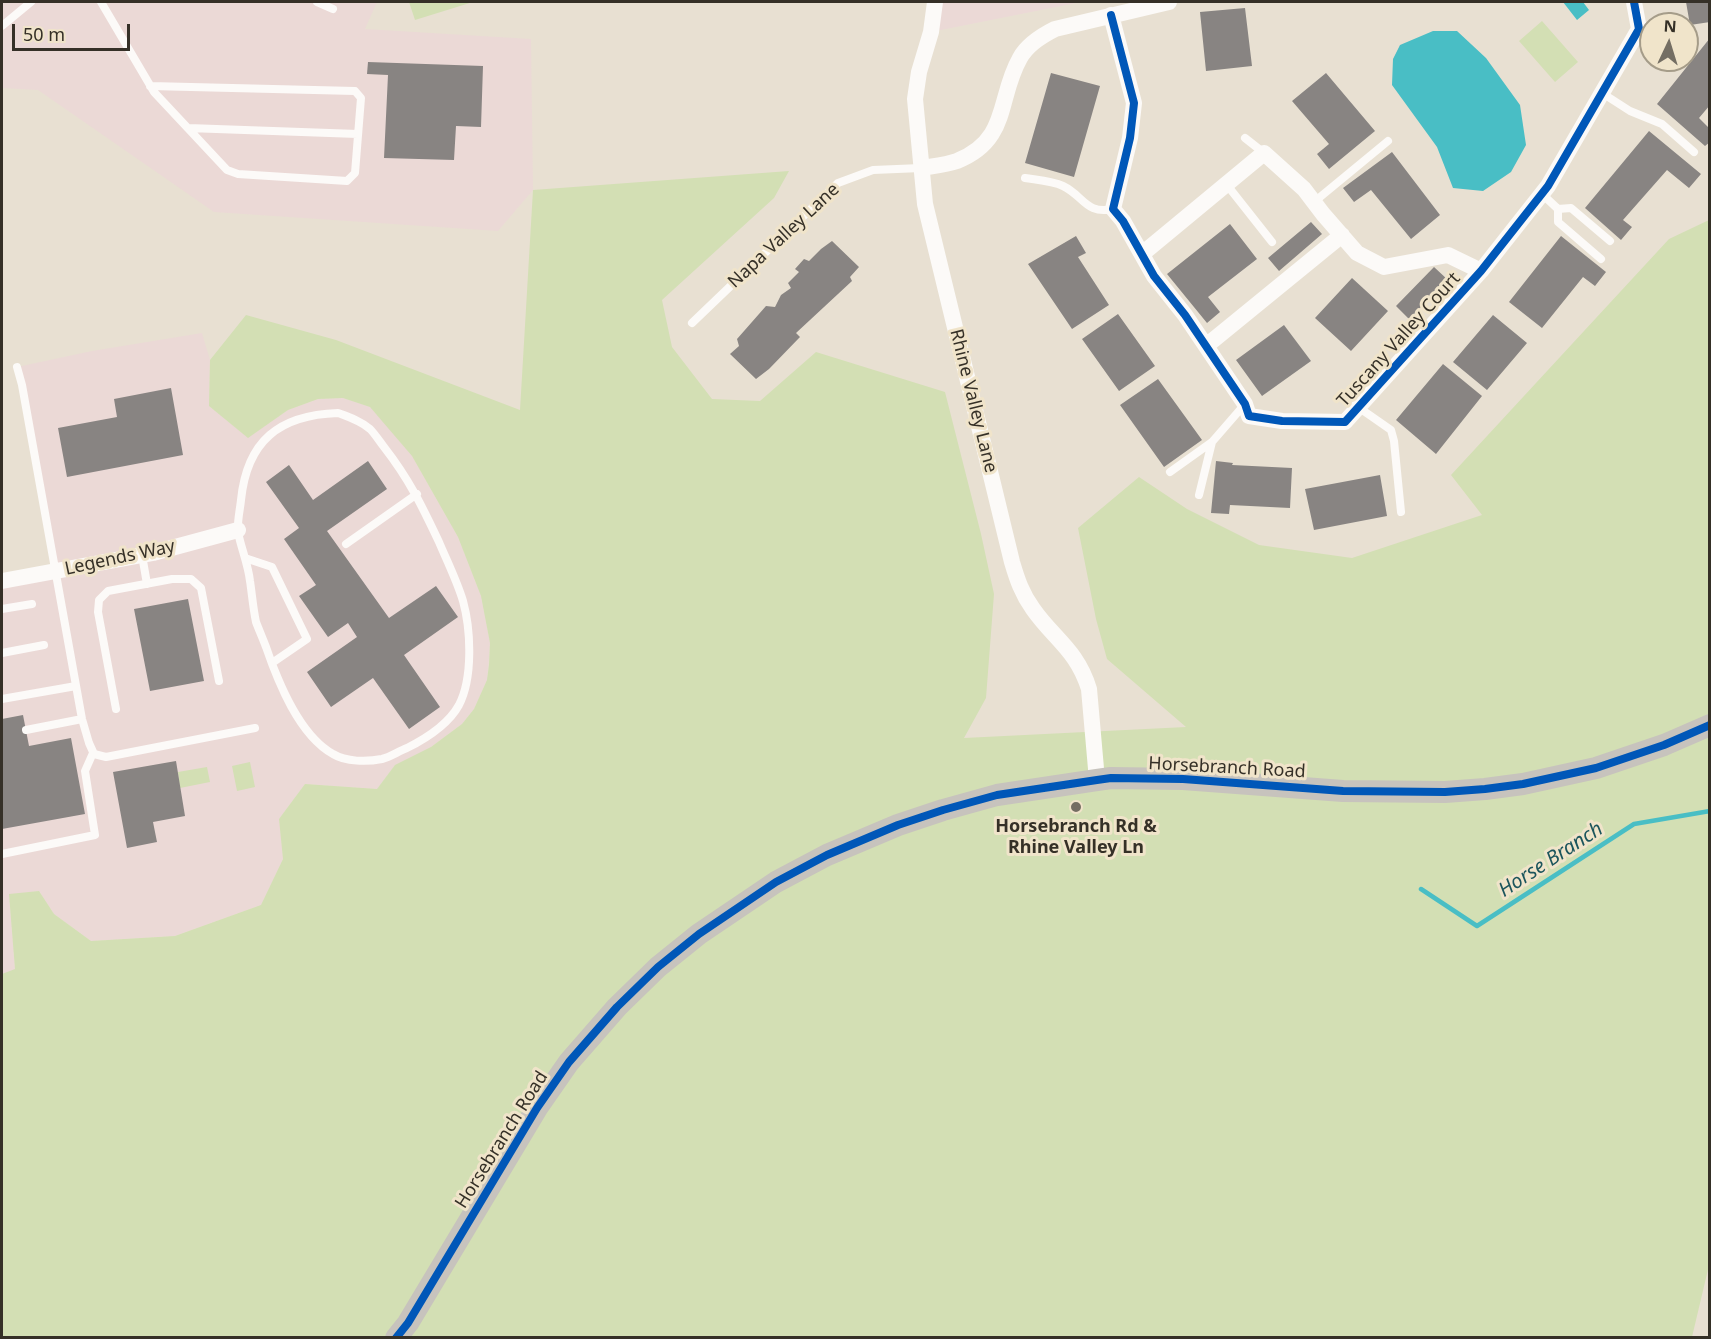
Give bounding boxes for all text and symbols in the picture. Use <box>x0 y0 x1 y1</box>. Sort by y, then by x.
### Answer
scale bar <box>15 12 134 50</box>
north arrow <box>1639 12 1699 72</box>
text: N <box>1663 15 1677 37</box>
text: 50 m <box>23 22 65 46</box>
street label: Napa Valley Lane <box>724 179 844 293</box>
street label: Tuscany Valley Court <box>1333 268 1465 412</box>
street label: Rhine Valley Lane <box>945 327 1001 475</box>
street label: Legends Way <box>63 536 177 580</box>
street label: Horsebranch Road <box>1148 753 1306 783</box>
marker: Horsebranch Rd & Rhine Valley Ln <box>1069 800 1083 814</box>
place label: Horsebranch Rd & Rhine Valley Ln <box>995 816 1157 858</box>
water label: Horse Branch <box>1494 817 1608 903</box>
street label: Horsebranch Road <box>451 1067 553 1213</box>

